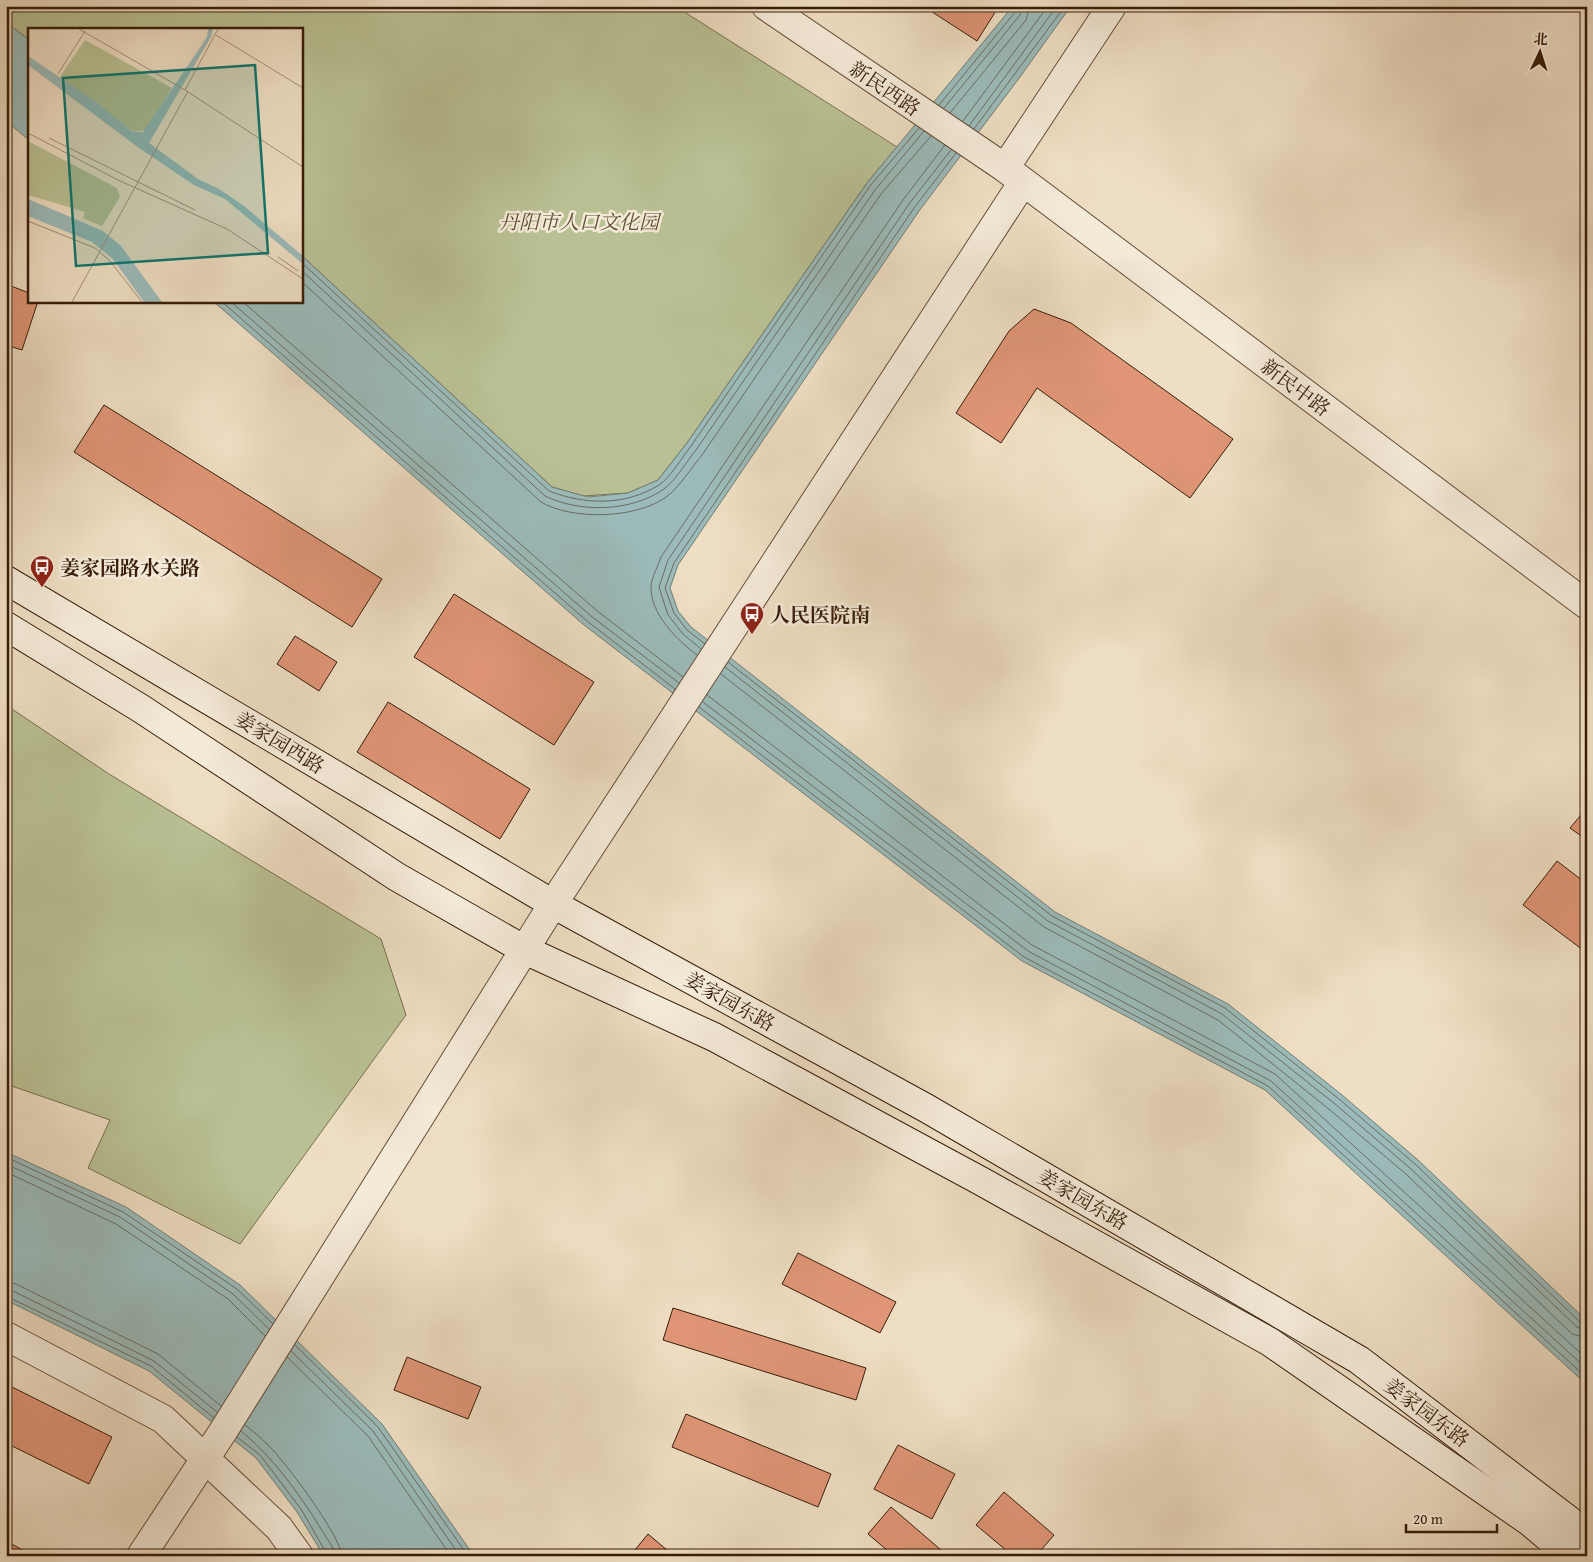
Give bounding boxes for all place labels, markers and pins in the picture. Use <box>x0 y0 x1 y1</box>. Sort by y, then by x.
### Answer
place label: 姜家园路水关路 <box>60 553 200 582</box>
bus stop icon: 姜家园路水关路 <box>29 554 55 588</box>
place label: 人民医院南 <box>770 600 870 629</box>
bus stop icon: 人民医院南 <box>739 601 765 635</box>

